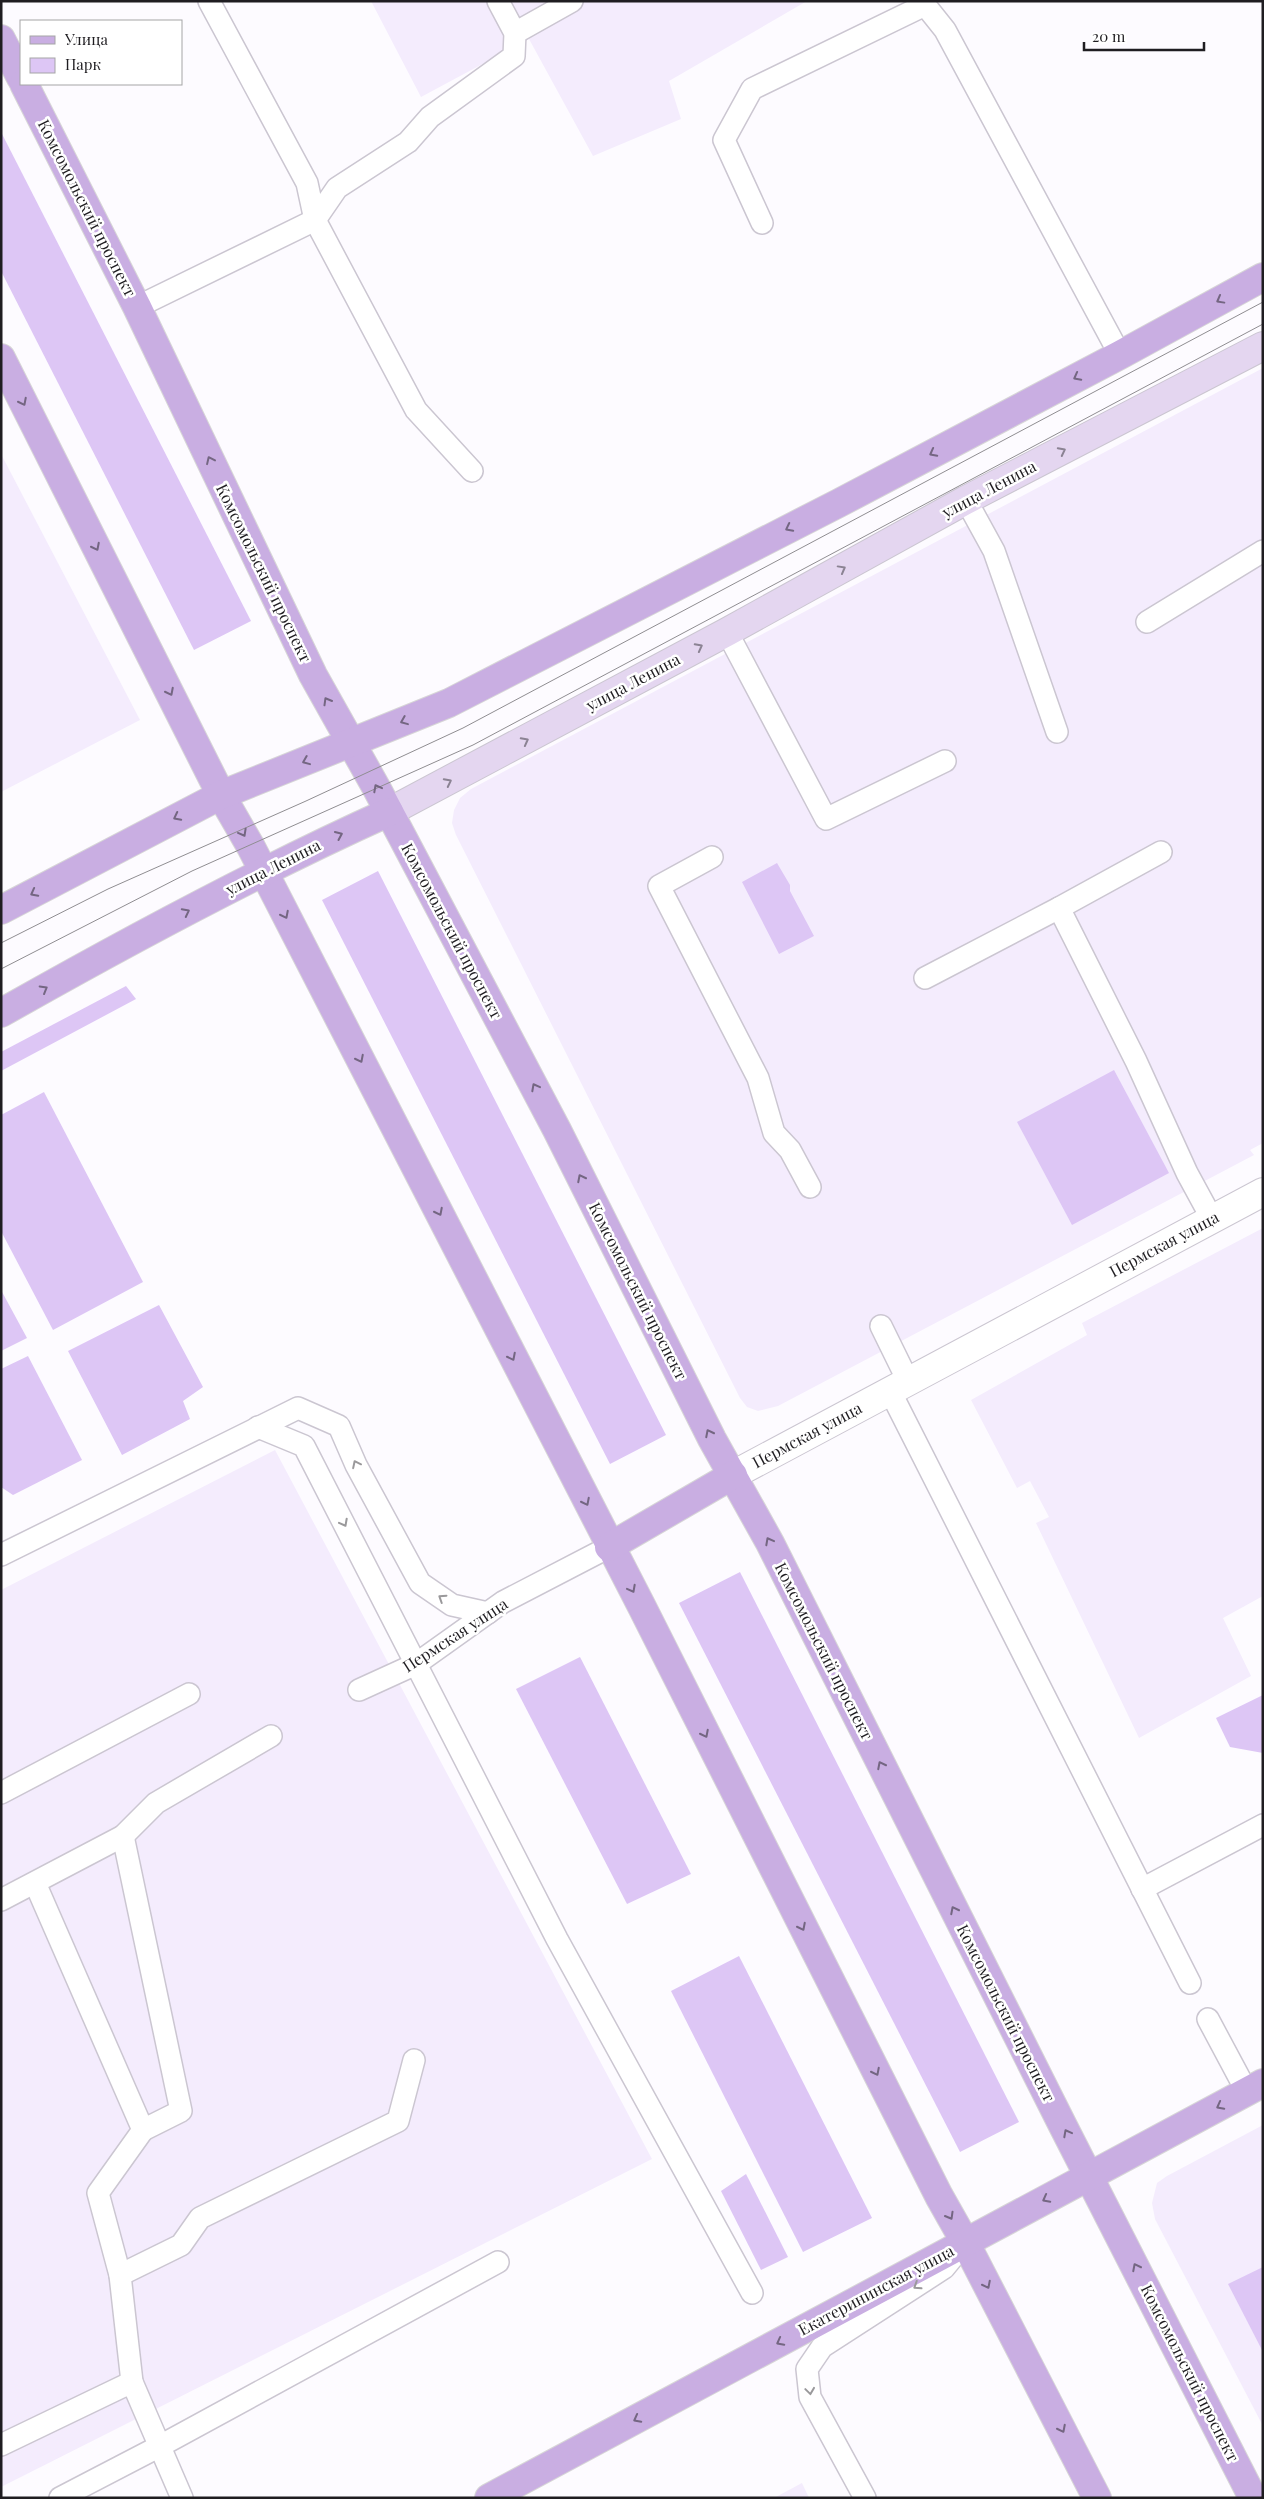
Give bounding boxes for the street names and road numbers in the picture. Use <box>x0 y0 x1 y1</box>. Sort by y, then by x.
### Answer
street label: Комсомольский проспект <box>34 116 141 300</box>
street label: улица Ленина <box>937 455 1039 523</box>
street label: Комсомольский проспект <box>212 480 317 666</box>
street label: улица Ленина <box>581 648 683 716</box>
street label: улица Ленина <box>221 834 324 900</box>
street label: Комсомольский проспект <box>397 839 508 1022</box>
street label: Комсомольский проспект <box>585 1199 692 1383</box>
street label: Пермская улица <box>1105 1206 1222 1281</box>
street label: Пермская улица <box>748 1397 865 1472</box>
street label: Комсомольский проспект <box>771 1559 878 1743</box>
street label: Пермская улица <box>398 1593 511 1676</box>
street label: Комсомольский проспект <box>953 1921 1060 2105</box>
street label: Екатерининская улица <box>794 2240 957 2340</box>
street label: Комсомольский проспект <box>1137 2281 1244 2465</box>

